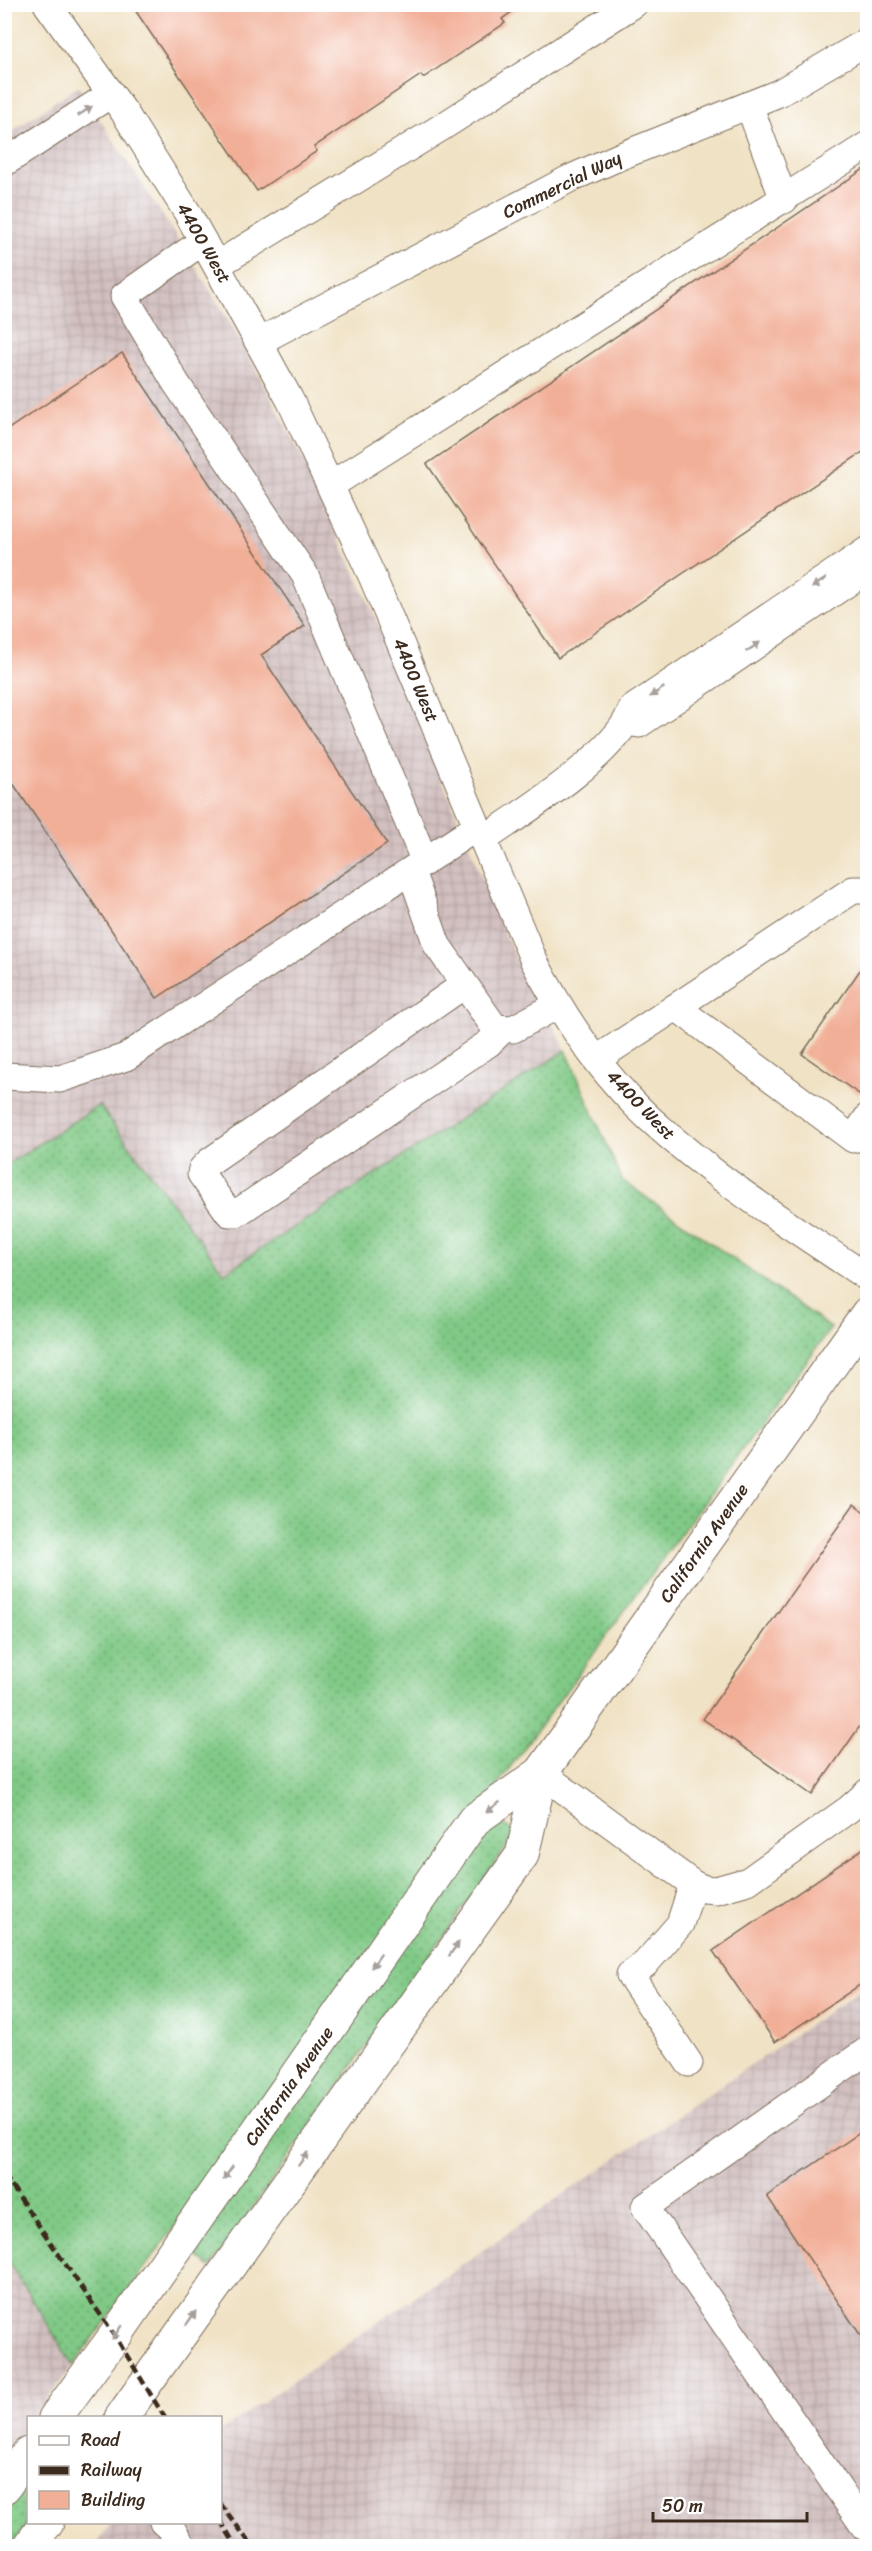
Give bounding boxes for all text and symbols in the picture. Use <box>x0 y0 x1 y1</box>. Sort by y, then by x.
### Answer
one-way arrow <box>77 106 93 117</box>
street label: Commercial Way <box>497 142 628 228</box>
street label: 4400 West <box>168 196 240 290</box>
one-way arrow <box>811 577 827 588</box>
street label: 4400 West <box>384 633 448 727</box>
one-way arrow <box>745 642 761 653</box>
one-way arrow <box>650 686 666 698</box>
street label: 4400 West <box>599 1062 684 1148</box>
street label: California Avenue <box>651 1476 757 1610</box>
one-way arrow <box>485 1801 501 1812</box>
one-way arrow <box>448 1942 460 1958</box>
one-way arrow <box>371 1953 382 1969</box>
street label: California Avenue <box>236 2019 342 2153</box>
one-way arrow <box>297 2151 308 2167</box>
one-way arrow <box>222 2164 234 2180</box>
one-way arrow <box>185 2311 197 2327</box>
one-way arrow <box>111 2324 123 2340</box>
legend <box>27 2416 222 2524</box>
text: Road <box>81 2424 121 2456</box>
text: Railway <box>81 2454 143 2486</box>
text: Building <box>81 2484 145 2516</box>
scale bar <box>653 2485 808 2523</box>
text: 50 m <box>662 2490 703 2522</box>

